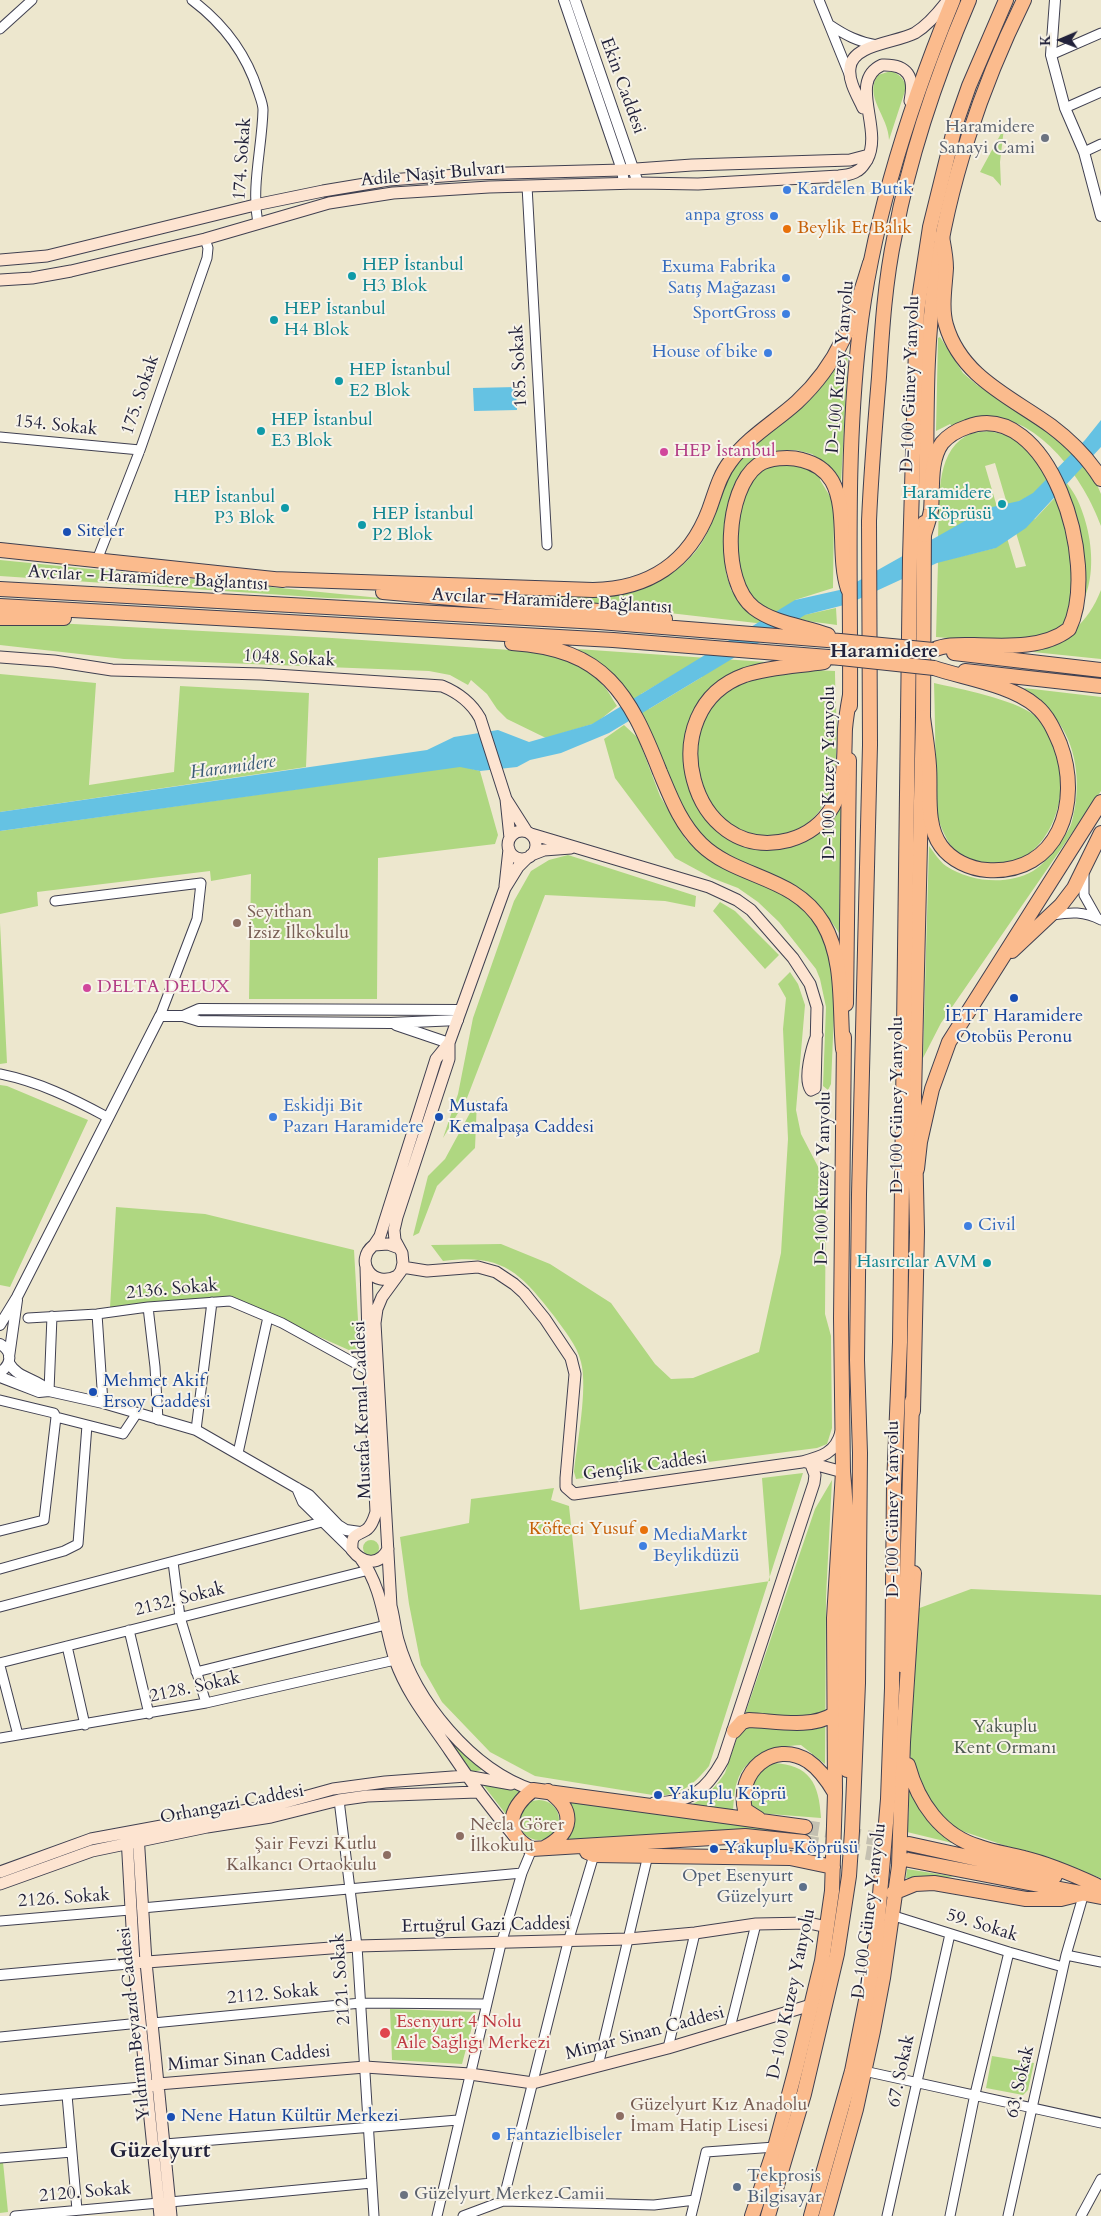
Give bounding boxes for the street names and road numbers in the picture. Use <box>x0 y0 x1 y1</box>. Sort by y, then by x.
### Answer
street label: Ekin Caddesi <box>595 35 649 137</box>
street label: 174. Sokak <box>229 117 257 201</box>
street label: Adile Naşit Bulvarı <box>360 158 506 192</box>
street label: D-100 Kuzey Yanyolu <box>823 279 859 455</box>
street label: D-100 Güney Yanyolu <box>897 295 925 473</box>
street label: 185. Sokak <box>507 324 533 408</box>
street label: 175. Sokak <box>117 352 165 438</box>
street label: 154. Sokak <box>14 411 98 441</box>
street label: Avcılar - Haramidere Bağlantısı <box>27 562 269 596</box>
street label: Avcılar - Haramidere Bağlantısı <box>431 585 673 619</box>
street label: 1048. Sokak <box>242 646 336 672</box>
street label: D-100 Kuzey Yanyolu <box>819 686 841 860</box>
street label: D-100 Güney Yanyolu <box>887 1016 909 1194</box>
street label: D-100 Kuzey Yanyolu <box>812 1091 836 1265</box>
street label: 2136. Sokak <box>125 1275 219 1305</box>
street label: Mustafa Kemal Caddesi <box>349 1320 377 1500</box>
street label: D-100 Güney Yanyolu <box>883 1420 905 1598</box>
street label: Gençlik Caddesi <box>582 1448 708 1486</box>
street label: 2132. Sokak <box>133 1578 227 1622</box>
street label: 2128. Sokak <box>148 1668 242 1708</box>
street label: Orhangazi Caddesi <box>158 1780 306 1830</box>
street label: D-100 Güney Yanyolu <box>848 1822 892 2000</box>
street label: 2126. Sokak <box>17 1885 111 1913</box>
street label: 59. Sokak <box>944 1905 1020 1947</box>
street label: D-100 Kuzey Yanyolu <box>763 1907 821 2081</box>
street label: Ertuğrul Gazi Caddesi <box>401 1914 571 1938</box>
street label: Yıldırım Beyazıd Caddesi <box>114 1926 156 2122</box>
street label: 2121. Sokak <box>328 1932 356 2026</box>
street label: 2112. Sokak <box>226 1980 320 2010</box>
street label: Mimar Sinan Caddesi <box>563 2002 727 2066</box>
street label: 67. Sokak <box>884 2033 920 2109</box>
street label: Mimar Sinan Caddesi <box>167 2041 331 2077</box>
street label: 63. Sokak <box>1002 2044 1040 2120</box>
street label: 2120. Sokak <box>38 2178 132 2208</box>

